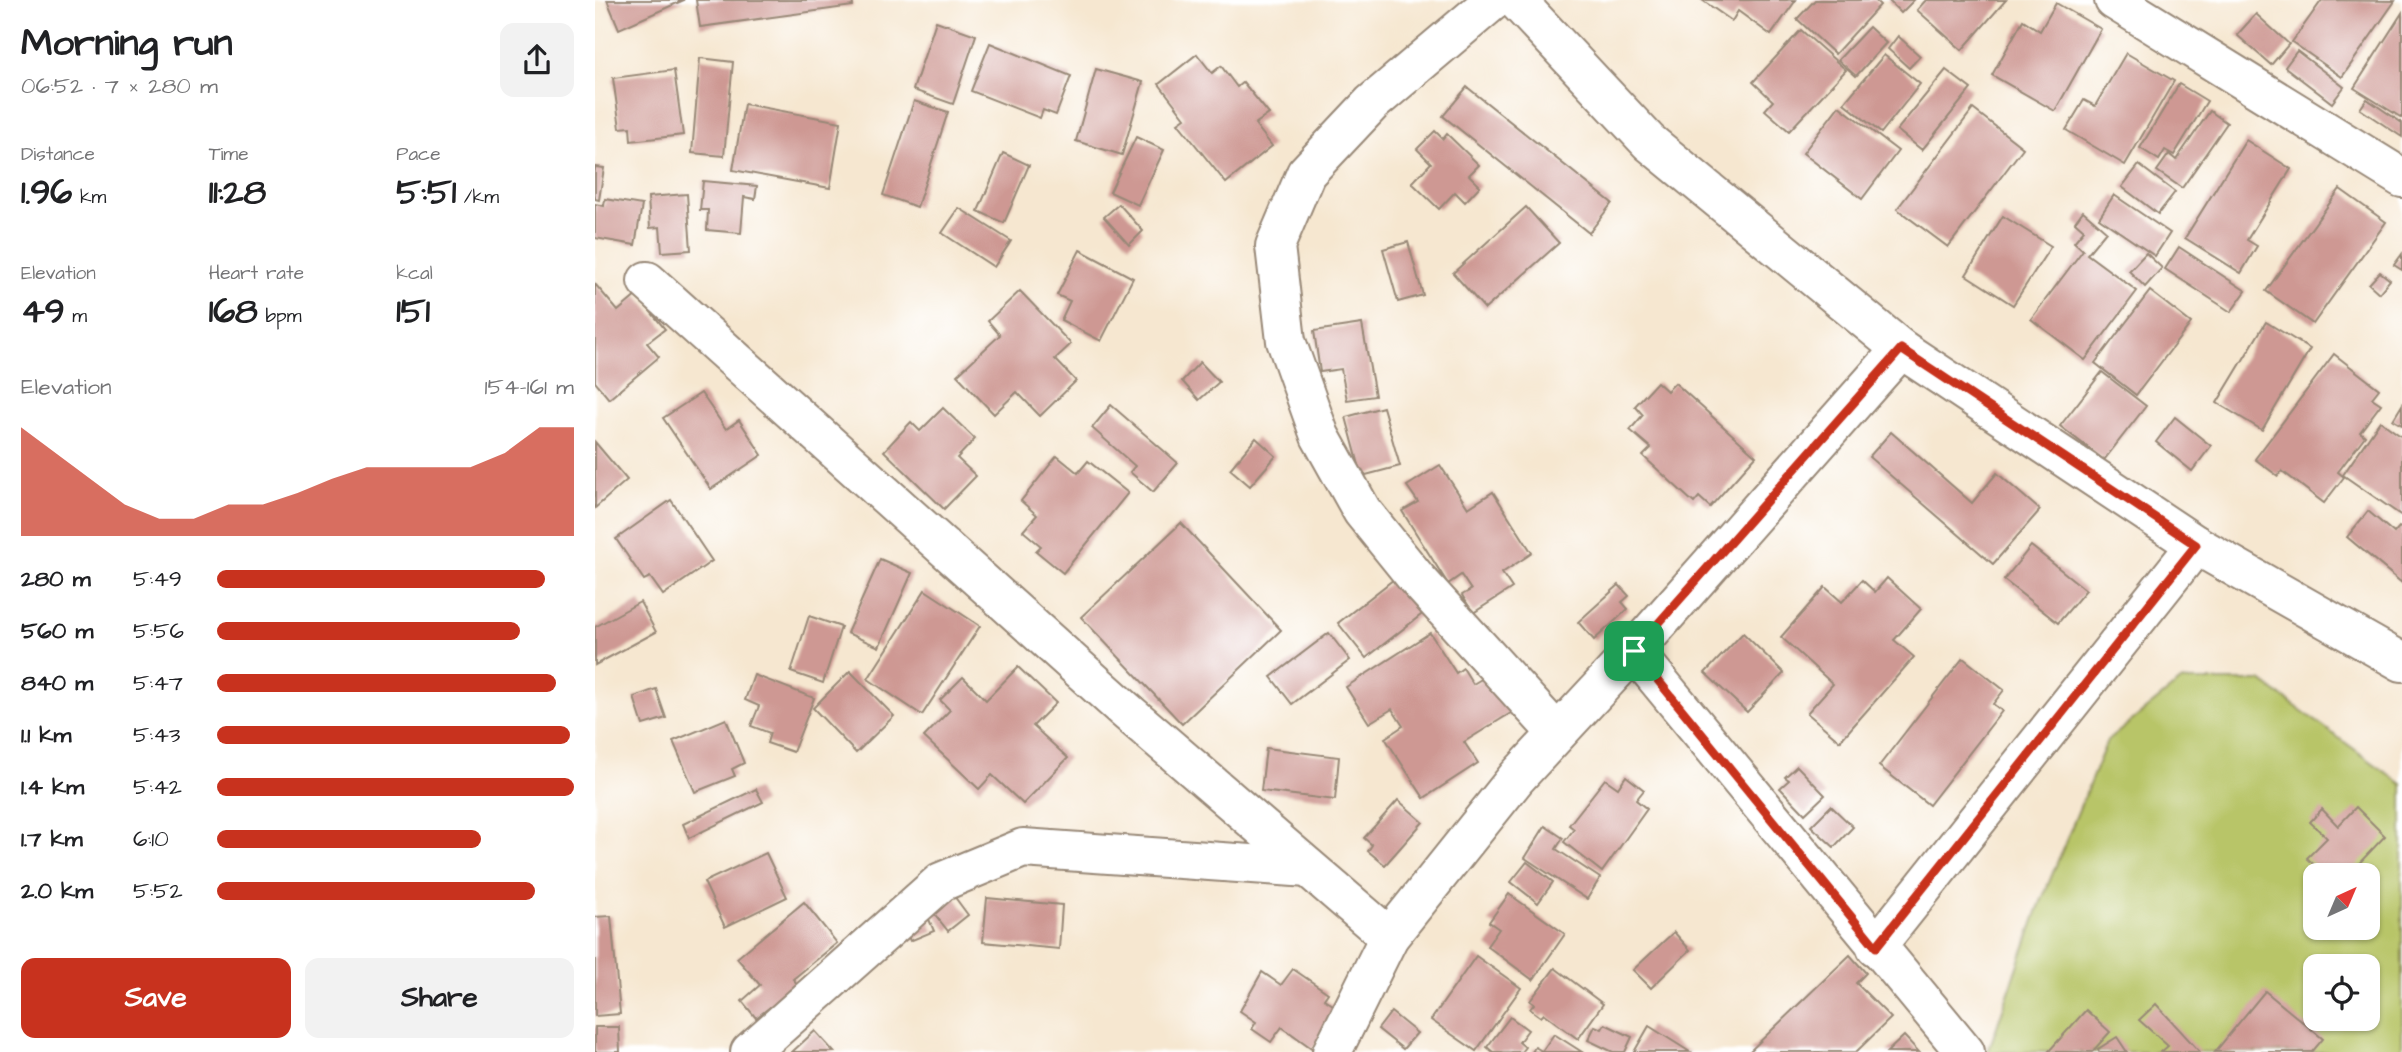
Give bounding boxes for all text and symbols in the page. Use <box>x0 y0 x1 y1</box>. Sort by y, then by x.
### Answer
text: Morning run <box>21 18 233 70</box>
button: share <box>500 23 574 97</box>
text: 06:52 · 7 × 280 m <box>21 70 218 102</box>
text: Distance <box>21 141 95 168</box>
text: Time <box>209 141 248 168</box>
text: Pace <box>396 141 440 168</box>
text: 1.96 <box>21 168 72 217</box>
text: 11:28 <box>209 168 266 217</box>
text: 5:51 <box>396 168 456 217</box>
text: km <box>72 184 106 211</box>
text: /km <box>456 184 499 211</box>
text: Elevation <box>21 260 96 287</box>
text: Heart rate <box>209 260 304 287</box>
text: kcal <box>396 260 433 287</box>
text: 49 <box>21 287 65 336</box>
text: 168 <box>209 287 258 336</box>
text: 151 <box>396 287 430 336</box>
text: m <box>65 303 87 330</box>
text: bpm <box>258 303 301 330</box>
text: Elevation <box>21 371 112 403</box>
text: 154–161 m <box>485 371 574 403</box>
text: 280 m <box>21 563 91 595</box>
text: 5:49 <box>133 563 182 595</box>
text: 560 m <box>21 615 93 647</box>
text: 5:56 <box>133 615 184 647</box>
pin <box>1604 621 1664 681</box>
icon: arrive <box>1615 632 1653 670</box>
text: 840 m <box>21 667 93 699</box>
text: 5:47 <box>133 667 183 699</box>
text: 1.1 km <box>21 719 71 751</box>
text: 5:43 <box>133 719 180 751</box>
text: 1.4 km <box>21 771 84 803</box>
text: 5:42 <box>133 771 182 803</box>
text: 1.7 km <box>21 823 83 855</box>
text: 6:10 <box>133 823 169 855</box>
north arrow <box>2303 863 2380 940</box>
map controls <box>2303 863 2380 1031</box>
text: 2.0 km <box>21 875 93 907</box>
text: 5:52 <box>133 875 183 907</box>
button: locate <box>2303 954 2380 1031</box>
button: Save <box>21 958 291 1038</box>
button: Share <box>305 958 574 1038</box>

